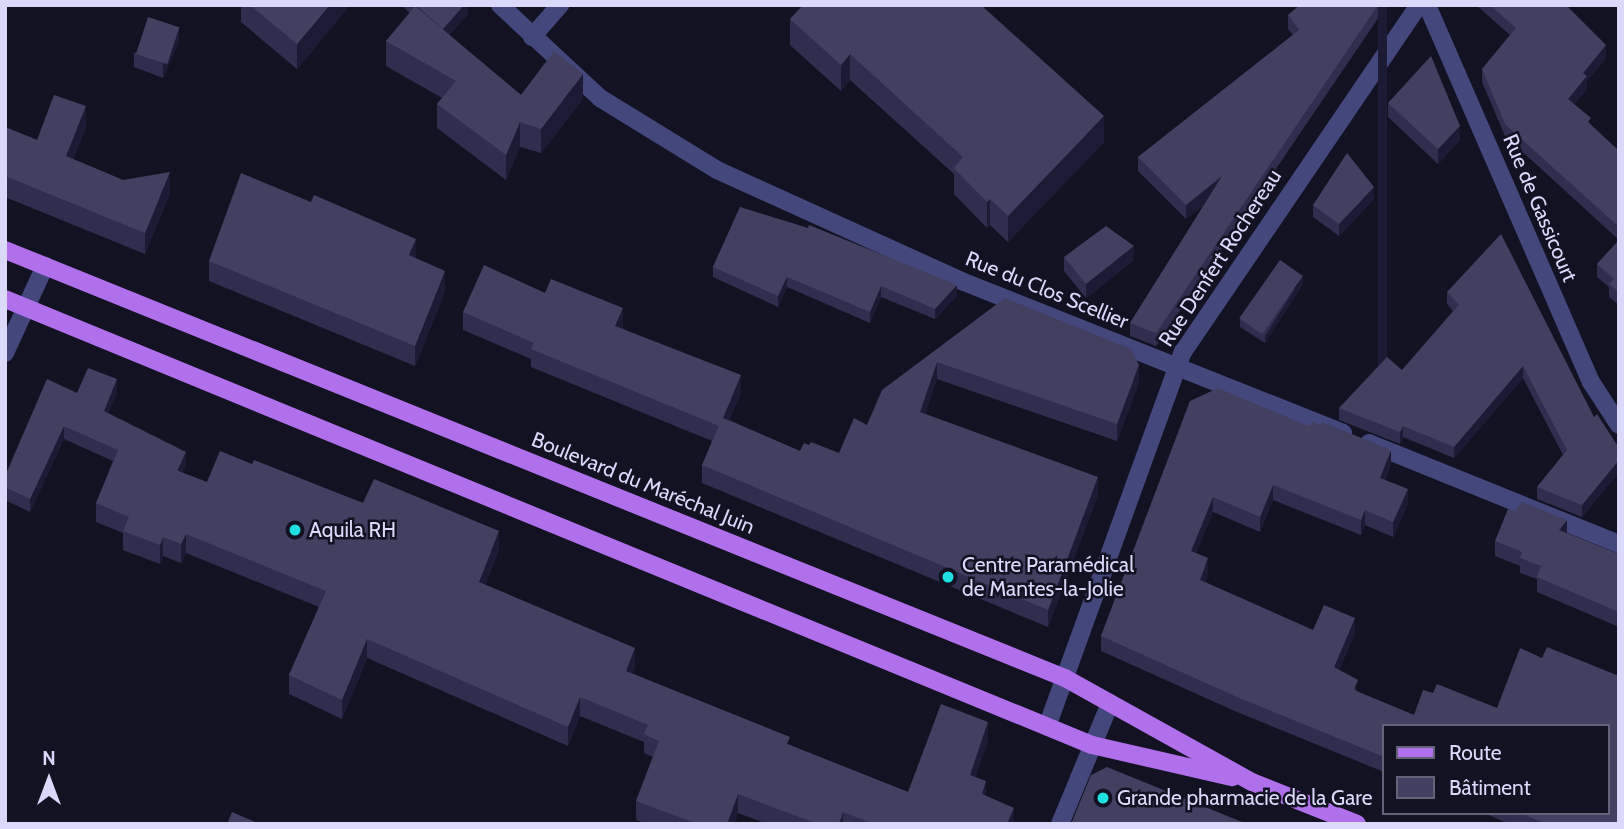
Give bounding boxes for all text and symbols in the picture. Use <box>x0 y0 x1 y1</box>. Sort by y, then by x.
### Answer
street label: Rue de Gassicourt <box>1498 130 1582 286</box>
street label: Rue Denfert Rochereau <box>1153 165 1287 351</box>
street label: Rue du Clos Scellier <box>962 246 1132 334</box>
street label: Boulevard du Maréchal Juin <box>528 427 758 539</box>
place label: Aquila RH <box>309 517 396 543</box>
marker: Aquila RH <box>287 522 303 538</box>
place label: Centre Paramédical de Mantes-la-Jolie <box>962 552 1134 602</box>
marker: Centre Paramédical de Mantes-la-Jolie <box>940 569 956 585</box>
legend <box>1382 724 1610 815</box>
text: Route <box>1449 740 1502 765</box>
north arrow <box>14 745 84 815</box>
text: N <box>42 747 56 770</box>
text: Bâtiment <box>1449 775 1531 800</box>
place label: Grande pharmacie de la Gare <box>1117 785 1372 811</box>
marker: Grande pharmacie de la Gare <box>1095 790 1111 806</box>

